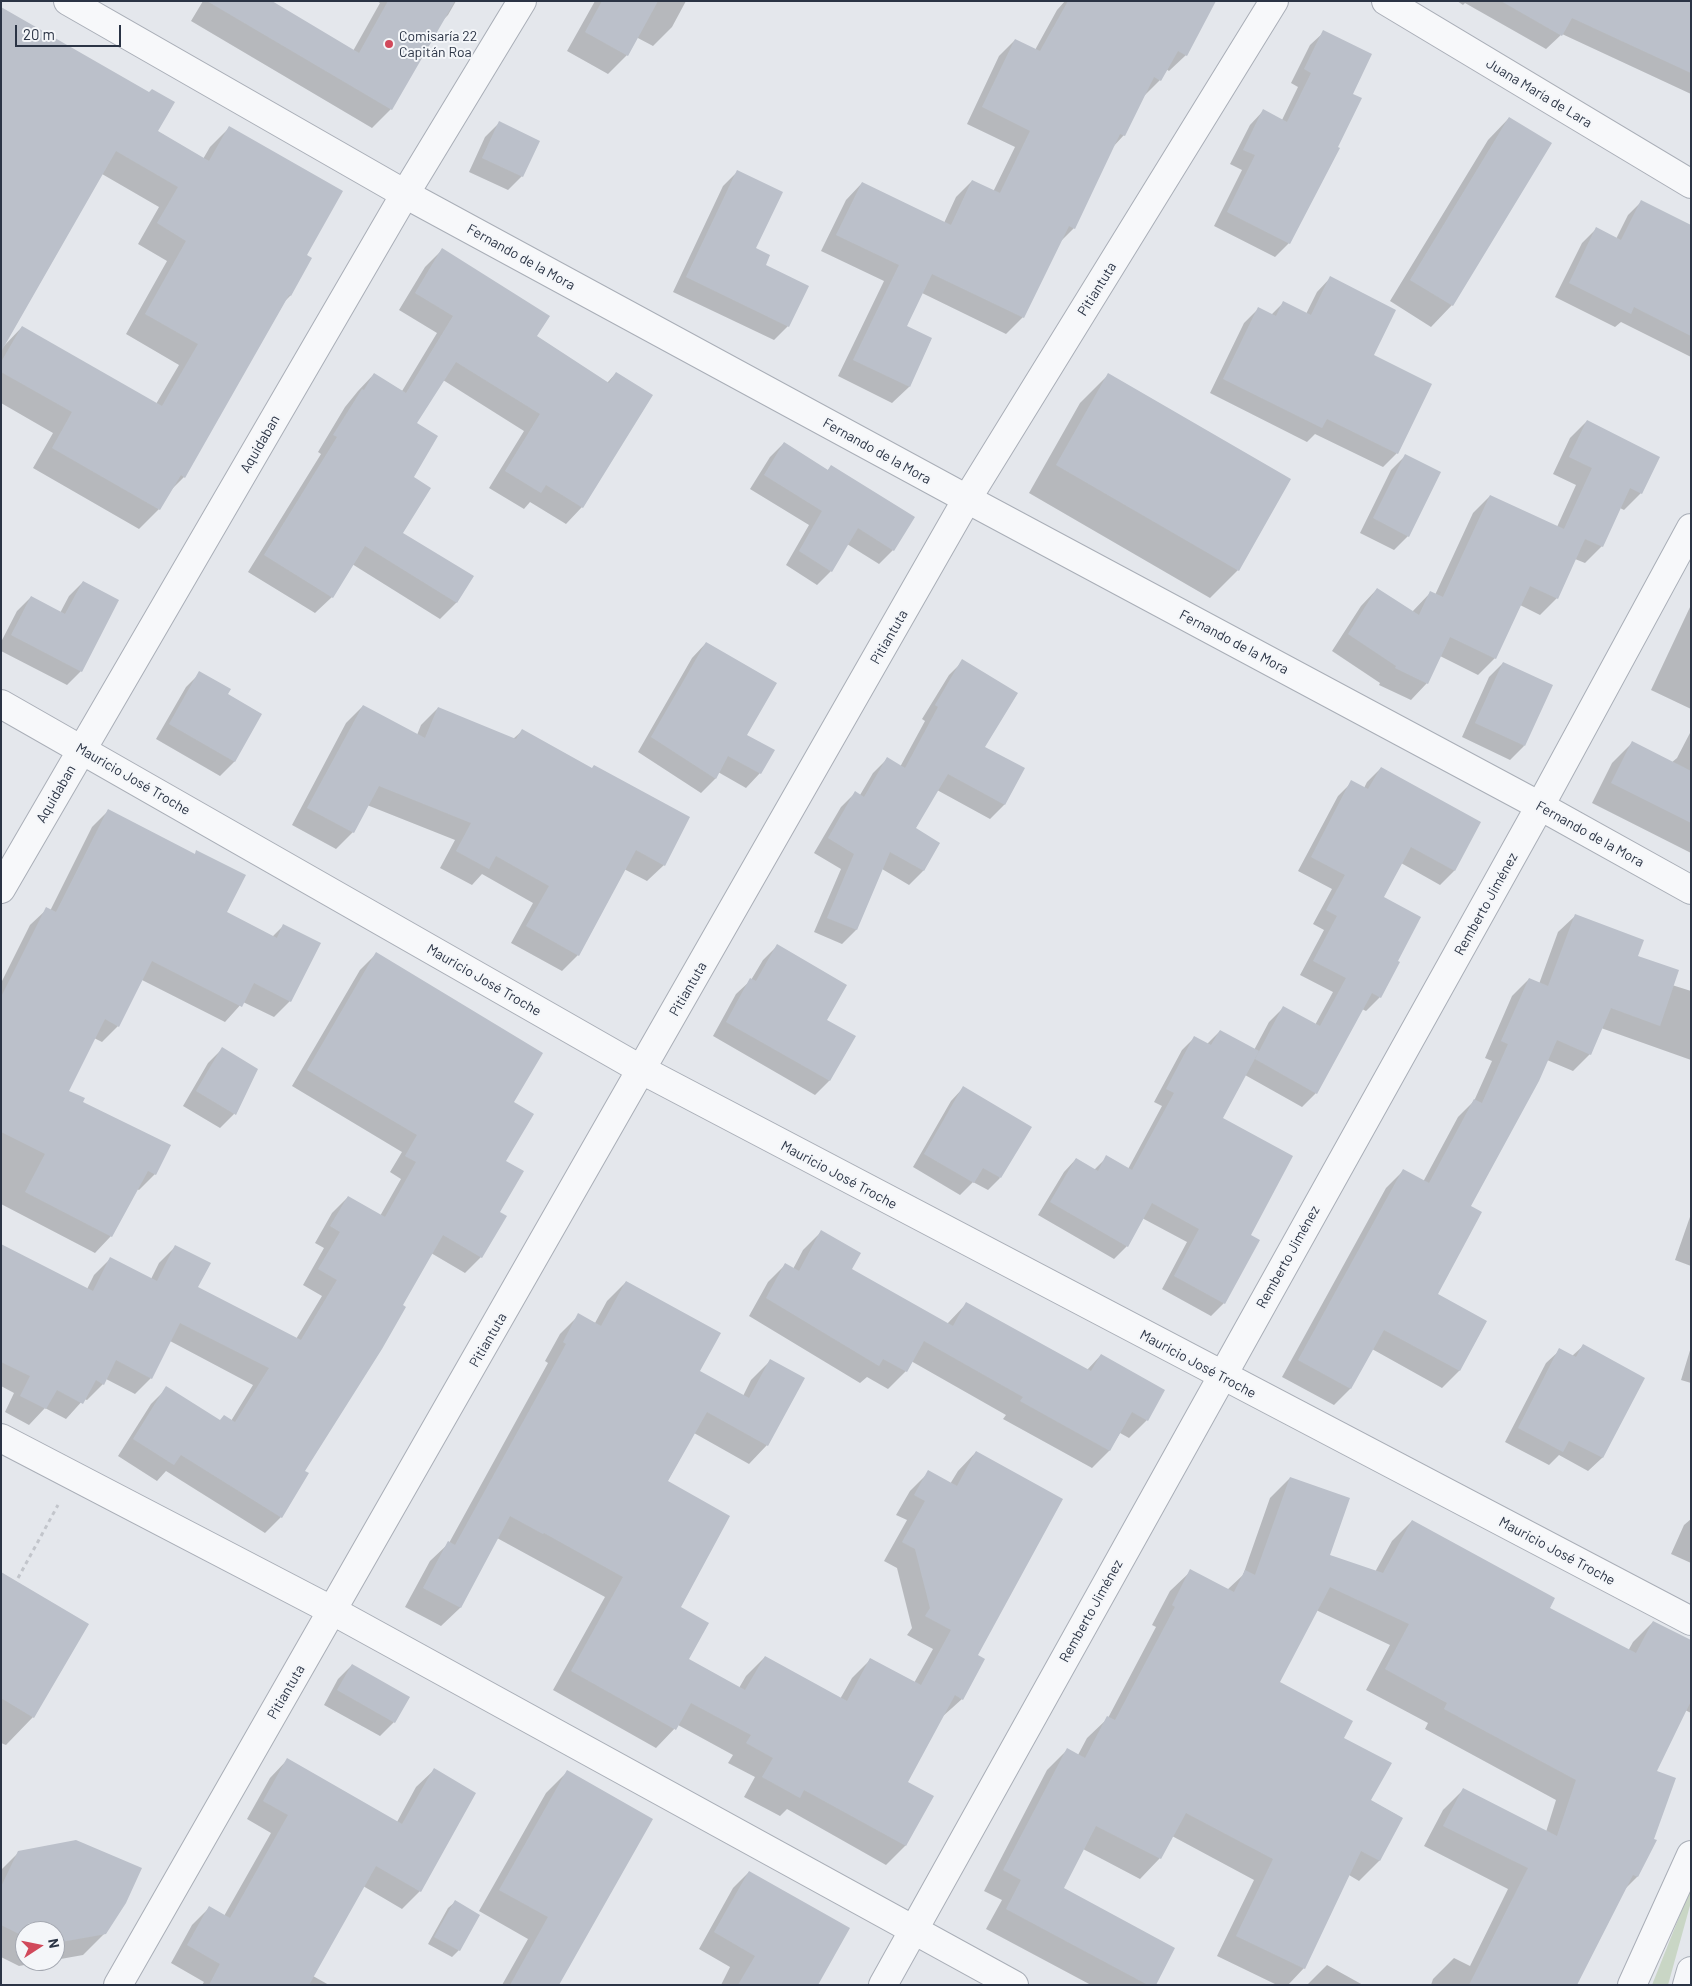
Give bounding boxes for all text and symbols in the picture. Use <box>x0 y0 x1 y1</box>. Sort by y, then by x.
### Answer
scale bar <box>18 15 124 47</box>
text: 20 m <box>23 25 55 43</box>
place label: Comisaría 22 Capitán Roa <box>399 28 477 60</box>
marker: Comisaría 22 Capitán Roa <box>383 38 395 50</box>
street label: Juana María de Lara <box>1483 55 1595 131</box>
street label: Fernando de la Mora <box>464 220 578 294</box>
street label: Pitiantuta <box>1074 259 1120 319</box>
street label: Aquidaban <box>237 412 283 476</box>
street label: Fernando de la Mora <box>820 414 934 488</box>
street label: Fernando de la Mora <box>1177 606 1291 678</box>
street label: Pitiantuta <box>867 607 911 667</box>
street label: Mauricio José Troche <box>73 739 193 819</box>
street label: Aquidaban <box>33 762 79 826</box>
street label: Fernando de la Mora <box>1533 797 1647 871</box>
street label: Remberto Jiménez <box>1451 850 1521 958</box>
street label: Mauricio José Troche <box>424 940 544 1020</box>
street label: Pitiantuta <box>666 959 710 1019</box>
street label: Mauricio José Troche <box>778 1137 900 1213</box>
street label: Remberto Jiménez <box>1253 1203 1323 1311</box>
street label: Pitiantuta <box>466 1310 510 1370</box>
street label: Mauricio José Troche <box>1137 1326 1259 1402</box>
street label: Mauricio José Troche <box>1496 1513 1618 1589</box>
street label: Remberto Jiménez <box>1056 1557 1126 1665</box>
street label: Pitiantuta <box>264 1662 308 1722</box>
north arrow <box>15 1921 65 1971</box>
text: N <box>45 1937 63 1949</box>

